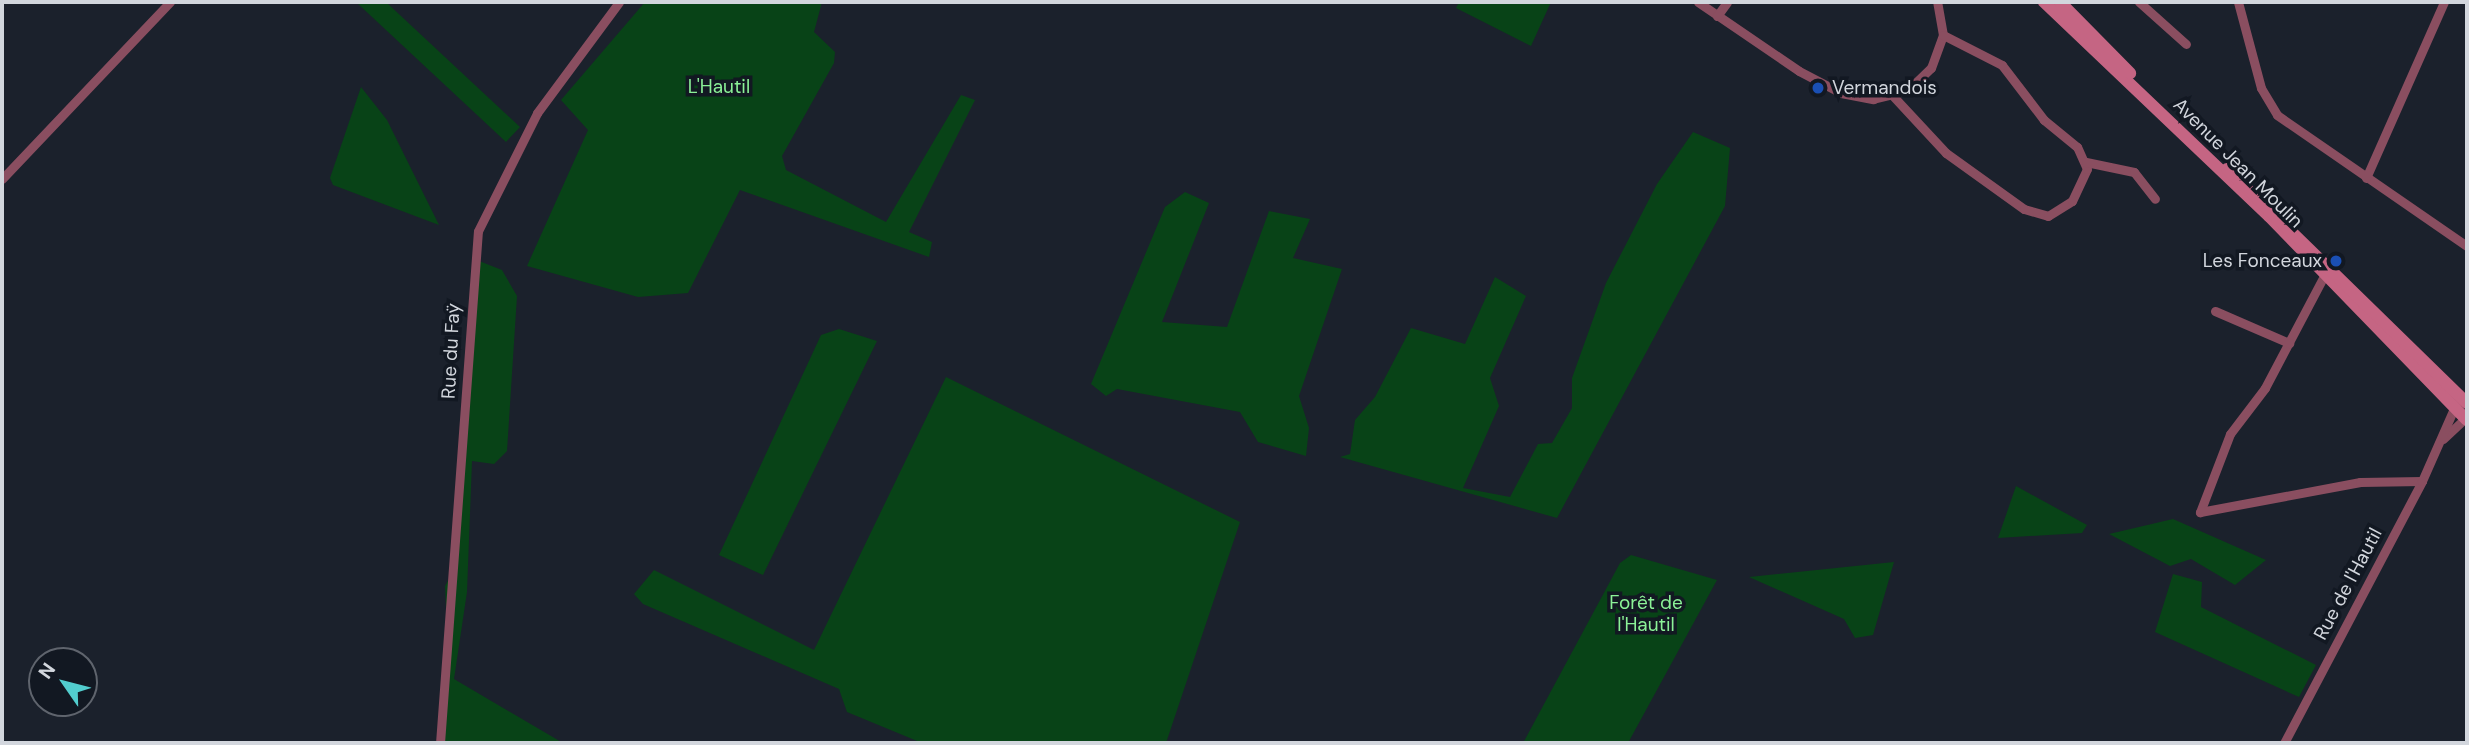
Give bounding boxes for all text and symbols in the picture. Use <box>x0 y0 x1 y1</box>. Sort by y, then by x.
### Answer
park label: L'Hautil <box>688 76 750 98</box>
place label: Vermandois <box>1832 77 1937 99</box>
marker: Vermandois <box>1810 80 1826 96</box>
street label: Avenue Jean Moulin <box>2168 93 2308 233</box>
place label: Les Fonceaux <box>2203 250 2322 272</box>
marker: Les Fonceaux <box>2328 253 2344 269</box>
street label: Rue du Faÿ <box>437 302 465 400</box>
street label: Rue de l'Hautil <box>2309 524 2387 644</box>
park label: Forêt de l'Hautil <box>1609 592 1683 636</box>
north arrow <box>28 647 98 717</box>
text: N <box>33 658 61 684</box>

